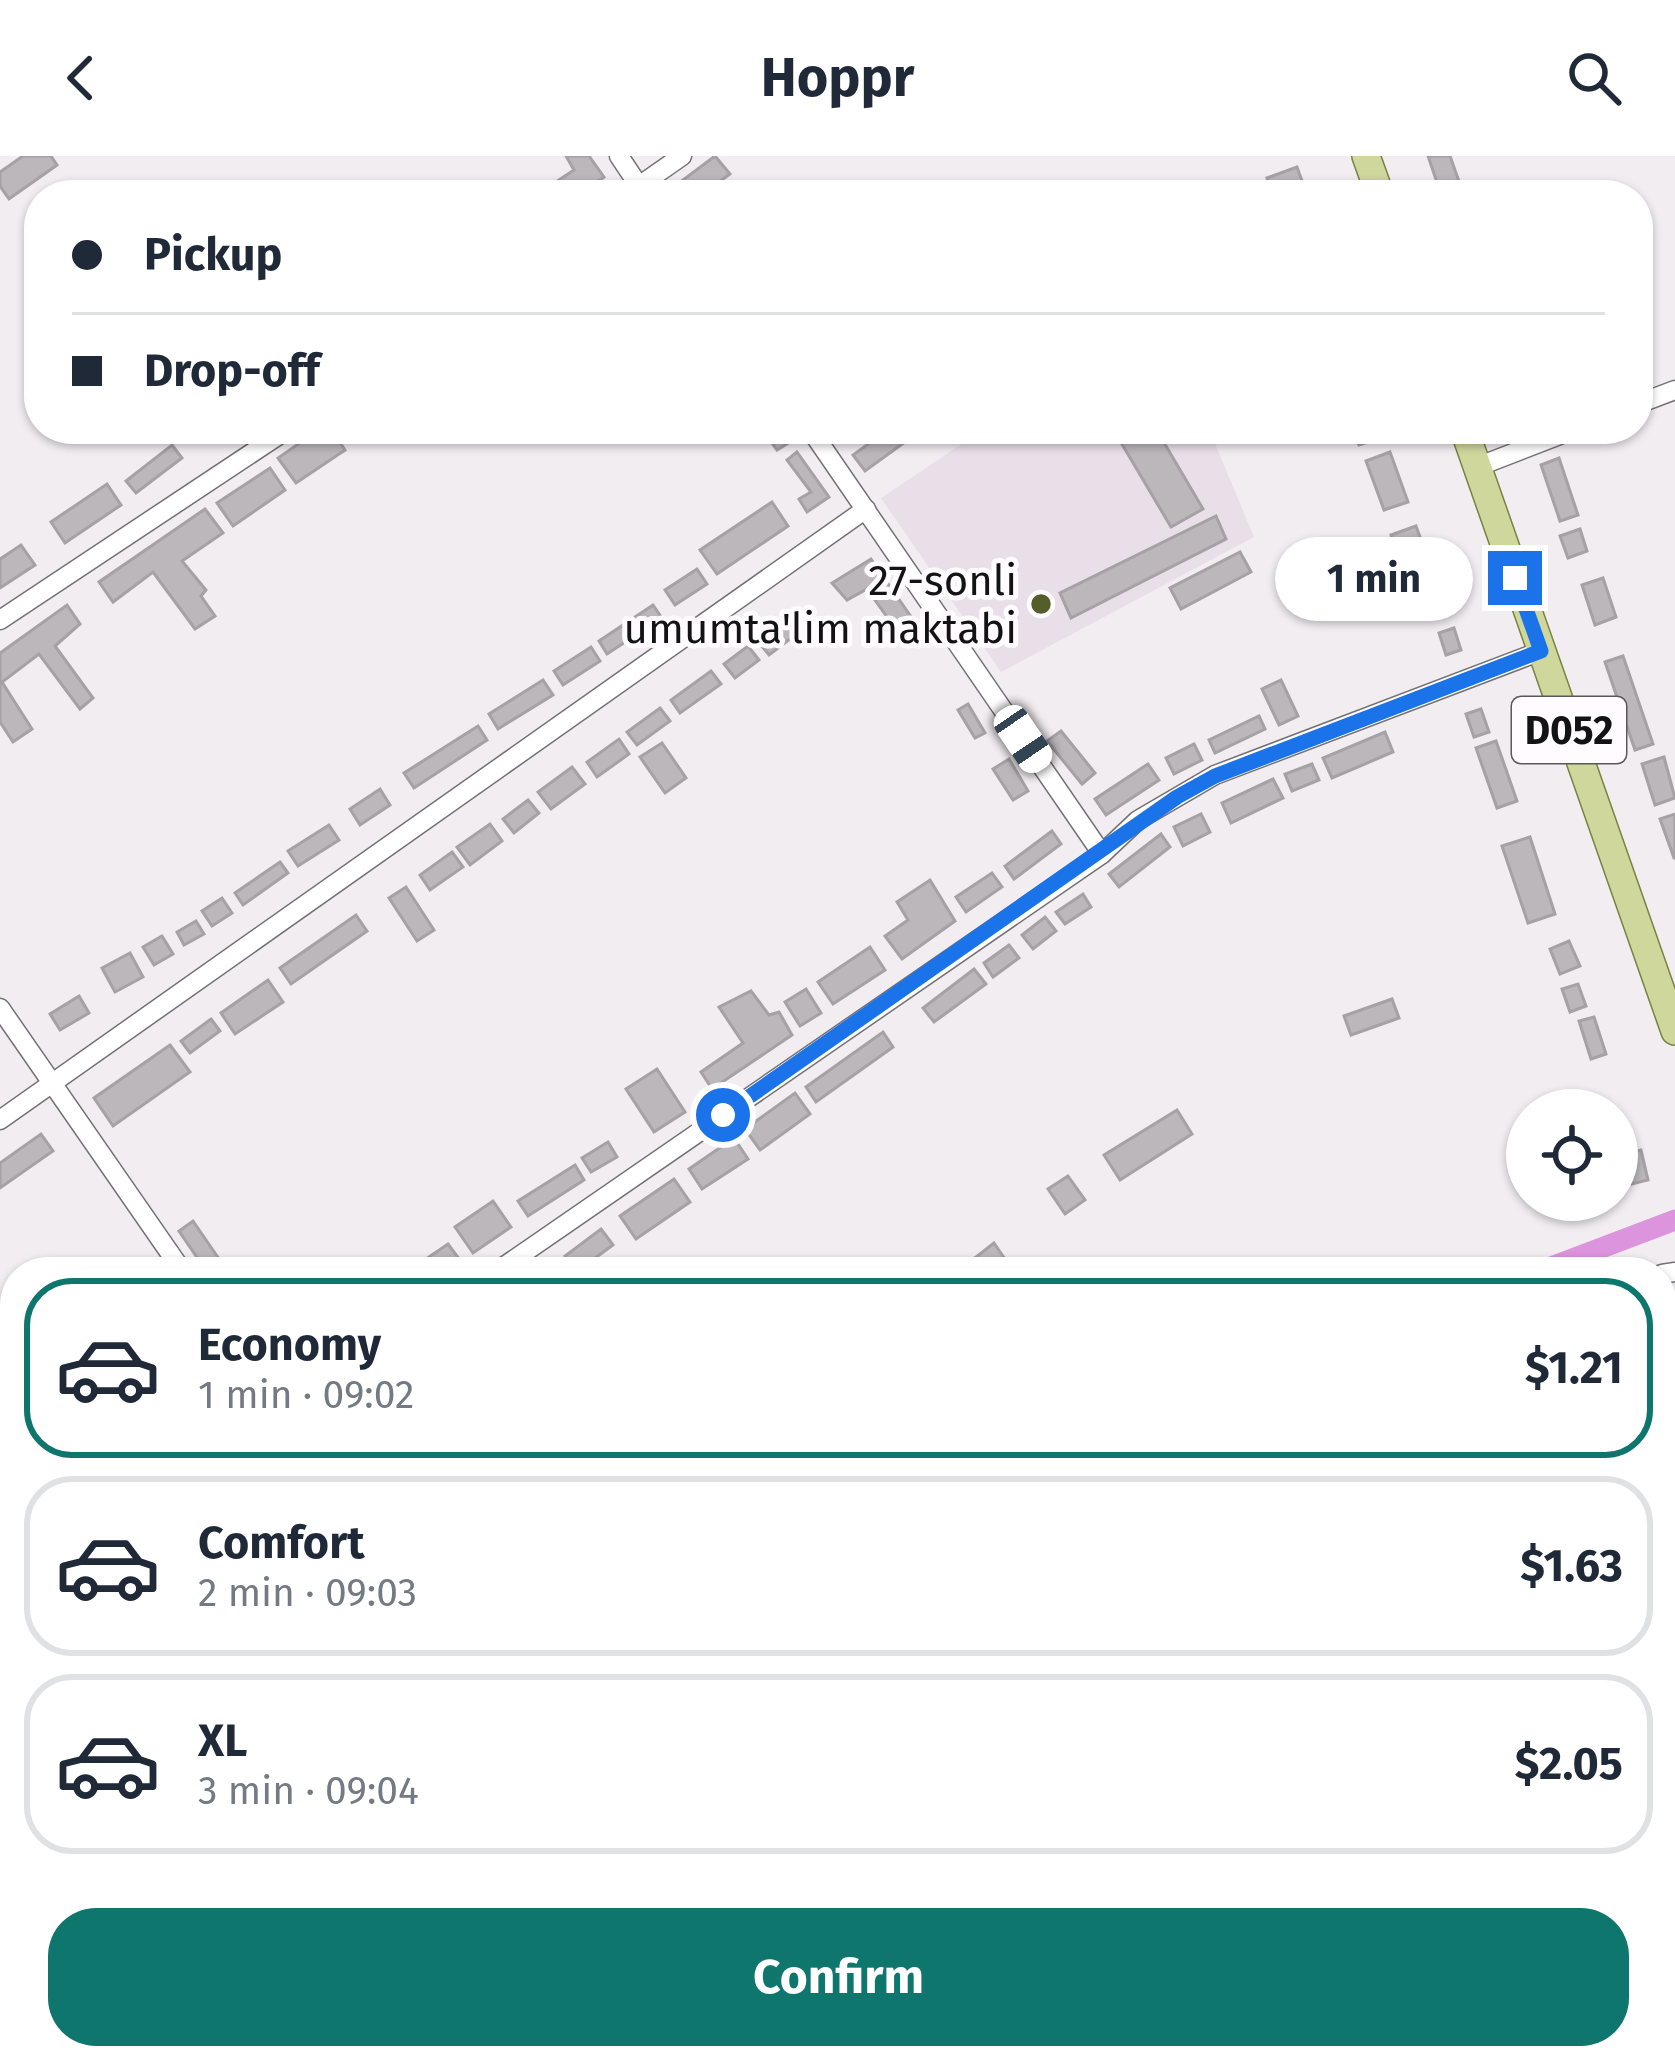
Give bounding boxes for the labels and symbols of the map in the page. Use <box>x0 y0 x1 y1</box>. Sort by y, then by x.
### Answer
callout: 1 min <box>1275 536 1473 620</box>
route end <box>1488 551 1542 605</box>
place label: 27-sonli umumta'lim maktabi <box>624 556 1017 654</box>
marker: 27-sonli umumta'lim maktabi <box>1028 591 1054 617</box>
road number: D052 <box>1512 697 1626 763</box>
car <box>988 699 1058 779</box>
route start <box>696 1088 750 1142</box>

